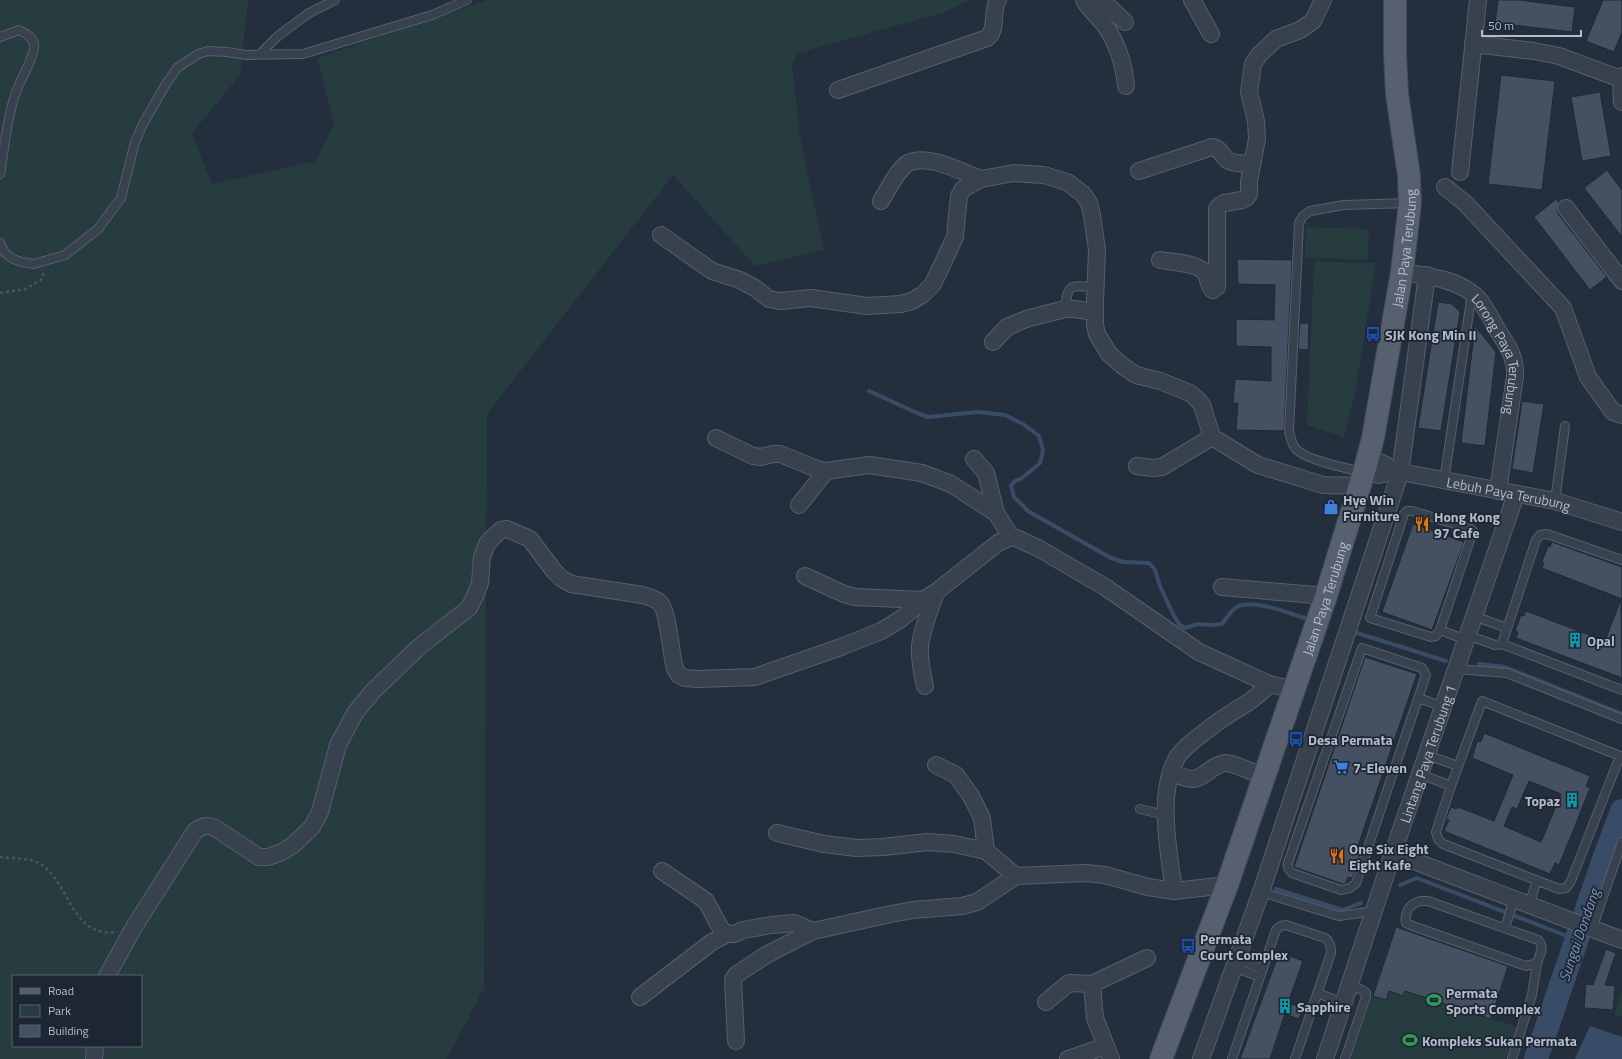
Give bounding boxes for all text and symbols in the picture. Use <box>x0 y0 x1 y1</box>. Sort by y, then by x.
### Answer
scale bar <box>1482 12 1581 38</box>
text: 50 m <box>1488 16 1514 35</box>
street label: Jalan Paya Terubung <box>1386 189 1421 309</box>
street label: Lorong Paya Terubung <box>1467 288 1526 416</box>
place label: SJK Kong Min II <box>1385 324 1477 345</box>
bus stop icon: SJK Kong Min II <box>1364 325 1382 343</box>
street label: Lebuh Paya Terubung <box>1445 470 1574 516</box>
place label: Hye Win Furniture <box>1343 489 1400 526</box>
shop icon: Hye Win Furniture <box>1322 498 1340 516</box>
place label: Hong Kong 97 Cafe <box>1434 506 1500 543</box>
restaurant icon: Hong Kong 97 Cafe <box>1413 515 1431 533</box>
street label: Jalan Paya Terubung <box>1296 539 1353 658</box>
place label: Opal <box>1587 630 1615 651</box>
building icon: Opal <box>1566 631 1584 649</box>
street label: Lintang Paya Terubung 1 <box>1394 682 1460 826</box>
place label: Desa Permata <box>1308 729 1393 750</box>
bus stop icon: Desa Permata <box>1287 730 1305 748</box>
place label: 7-Eleven <box>1353 757 1407 778</box>
supermarket icon: 7-Eleven <box>1332 758 1350 776</box>
place label: Topaz <box>1525 790 1560 811</box>
building icon: Topaz <box>1563 791 1581 809</box>
place label: One Six Eight Eight Kafe <box>1349 838 1429 875</box>
restaurant icon: One Six Eight Eight Kafe <box>1328 847 1346 865</box>
water label: Sungai Dondang <box>1552 884 1606 985</box>
place label: Permata Court Complex <box>1200 928 1288 965</box>
bus stop icon: Permata Court Complex <box>1179 937 1197 955</box>
legend <box>12 975 142 1047</box>
text: Road <box>48 981 74 1000</box>
place label: Permata Sports Complex <box>1446 982 1541 1019</box>
sports icon: Permata Sports Complex <box>1425 991 1443 1009</box>
place label: Sapphire <box>1297 996 1351 1017</box>
building icon: Sapphire <box>1276 997 1294 1015</box>
text: Park <box>48 1001 71 1020</box>
text: Building <box>48 1021 89 1040</box>
place label: Kompleks Sukan Permata <box>1422 1030 1577 1051</box>
sports icon: Kompleks Sukan Permata <box>1401 1031 1419 1049</box>

